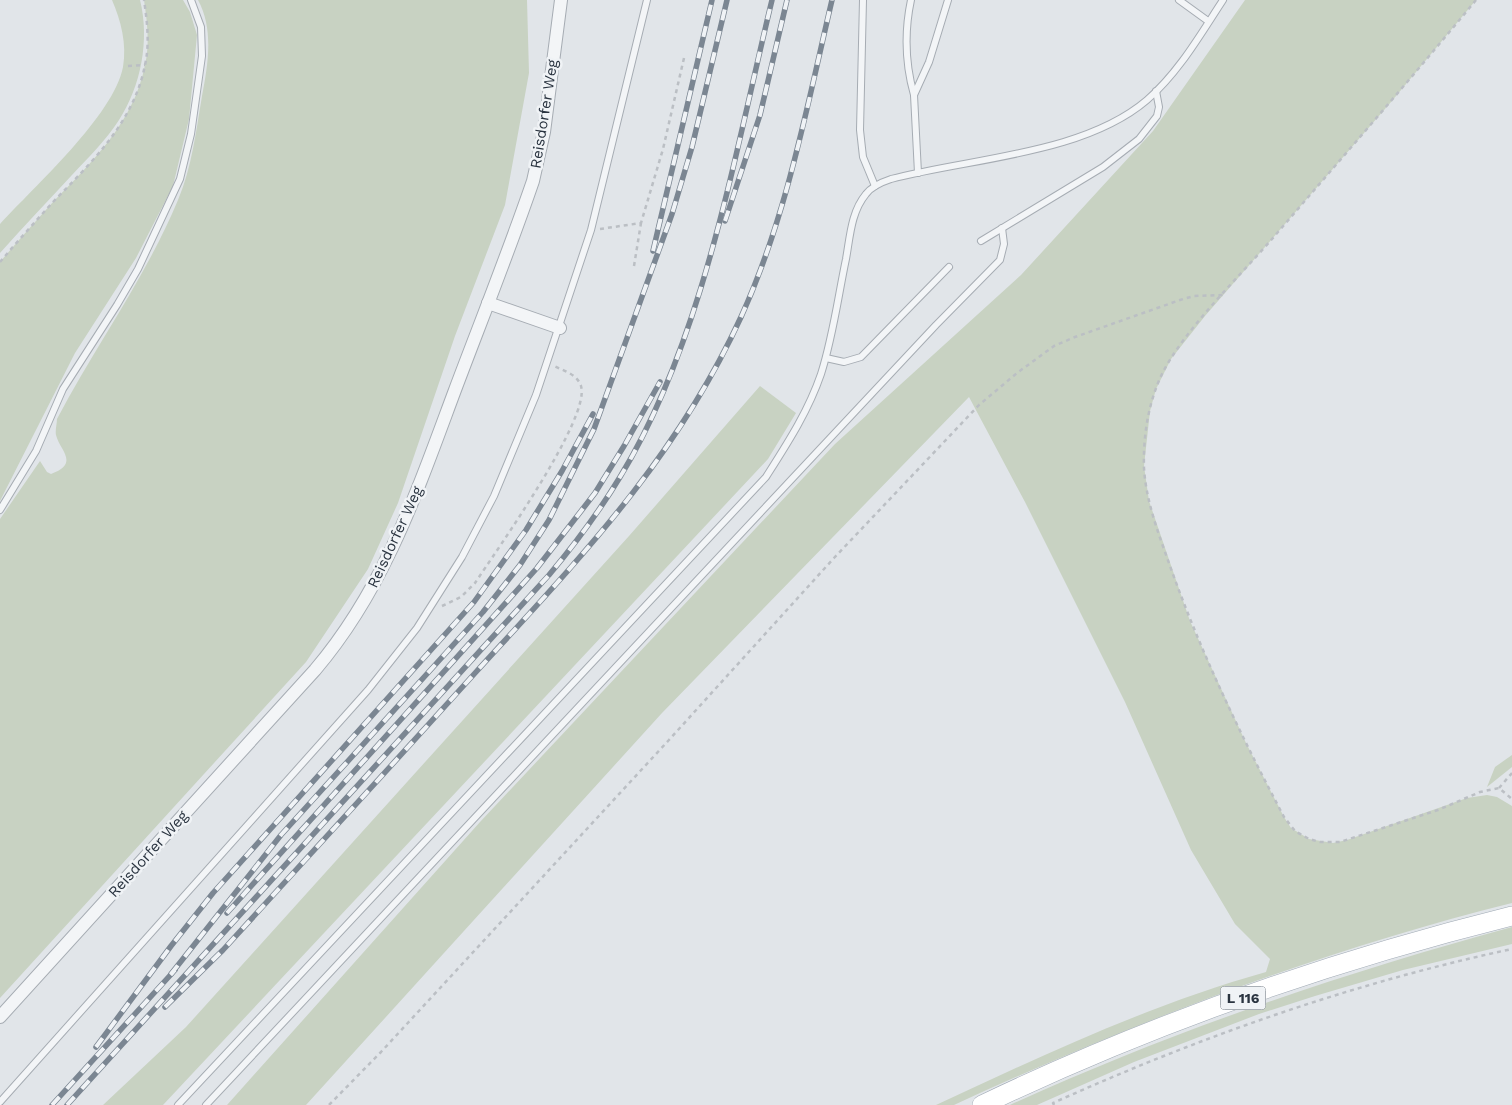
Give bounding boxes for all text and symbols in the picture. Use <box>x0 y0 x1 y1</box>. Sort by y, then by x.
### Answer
street label: Reisdorfer Weg <box>526 58 562 170</box>
street label: Reisdorfer Weg <box>364 483 426 591</box>
street label: Reisdorfer Weg <box>104 807 192 901</box>
road number: L 116 <box>1220 986 1266 1010</box>

